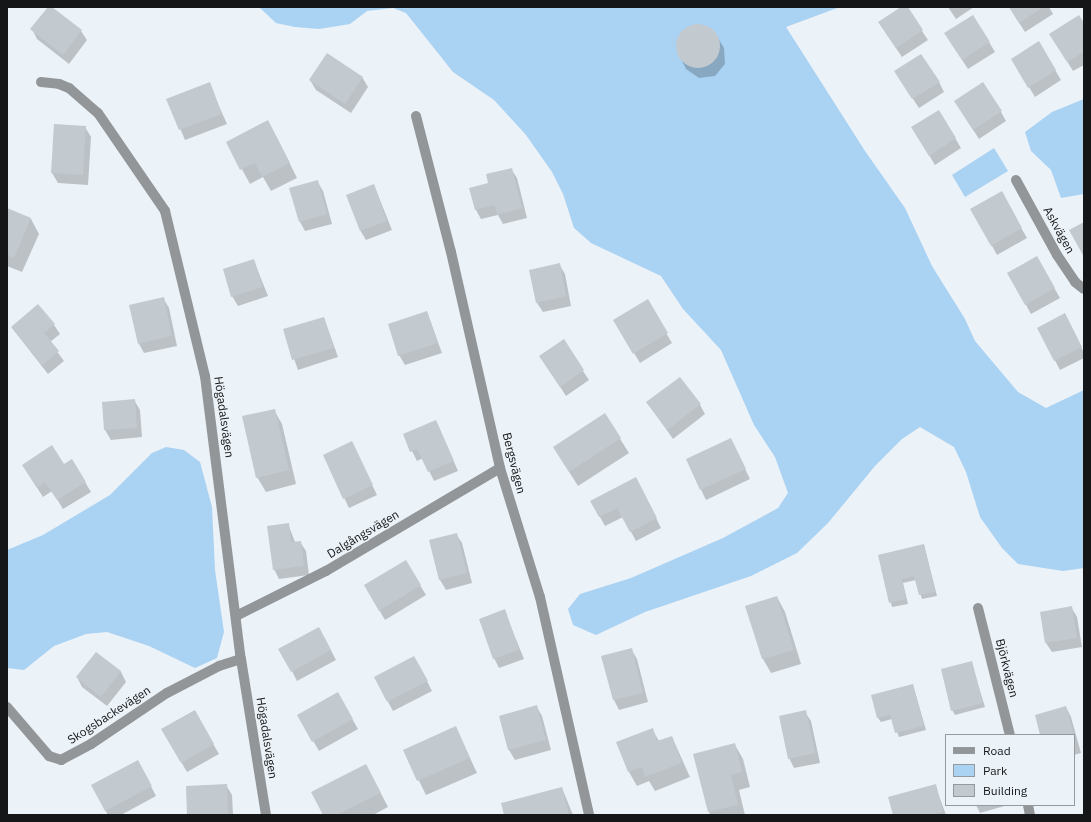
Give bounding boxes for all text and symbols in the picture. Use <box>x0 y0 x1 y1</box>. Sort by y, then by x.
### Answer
street label: Askvägen <box>1040 204 1078 256</box>
street label: Högadalsvägen <box>211 375 237 459</box>
street label: Bergsvägen <box>499 431 529 495</box>
street label: Dalgångsvägen <box>325 507 401 561</box>
street label: Björkvägen <box>993 637 1021 699</box>
street label: Skogsbackevägen <box>65 683 153 747</box>
street label: Högadalsvägen <box>253 696 281 780</box>
legend <box>945 734 1075 806</box>
text: Road <box>983 743 1011 758</box>
text: Park <box>983 763 1007 778</box>
text: Building <box>983 783 1027 798</box>

